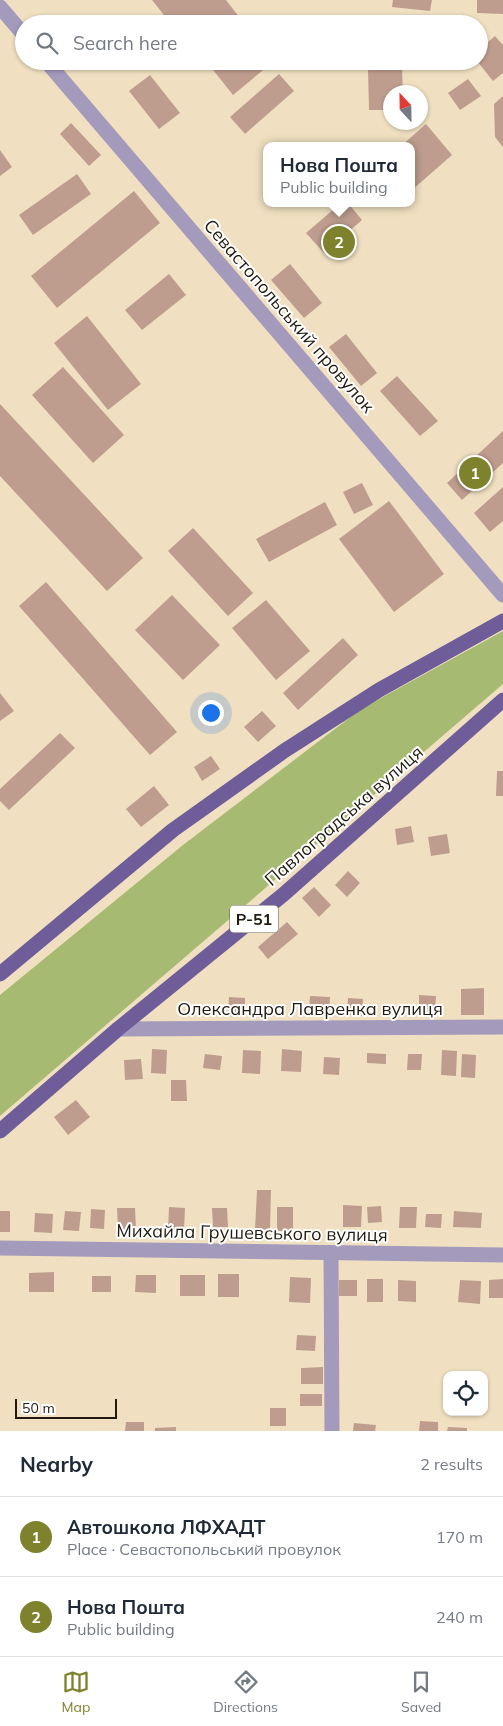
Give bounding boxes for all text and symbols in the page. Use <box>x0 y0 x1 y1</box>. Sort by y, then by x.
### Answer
search box <box>15 15 488 70</box>
icon: search <box>33 29 61 57</box>
text: Search here <box>73 31 177 55</box>
north arrow <box>383 85 428 130</box>
popup <box>263 142 415 207</box>
text: Нова Пошта <box>280 153 398 177</box>
text: Public building <box>280 177 388 197</box>
street label: Севастопольський провулок <box>199 214 380 417</box>
pin: 2 <box>323 223 355 261</box>
pin: 1 <box>459 454 491 492</box>
your location <box>198 700 224 726</box>
street label: Павлоградська вулиця <box>260 741 428 891</box>
road number: Р-51 <box>230 906 278 932</box>
street label: Олександра Лавренка вулиця <box>177 997 443 1020</box>
street label: Михайла Грушевського вулиця <box>116 1219 388 1246</box>
map controls <box>443 1371 488 1416</box>
button: locate <box>443 1371 488 1416</box>
scale bar <box>15 1396 118 1419</box>
text: 50 m <box>22 1399 55 1417</box>
text: Nearby <box>20 1451 93 1477</box>
text: 2 results <box>420 1454 483 1474</box>
text: Автошкола ЛФХАДТ <box>67 1515 266 1539</box>
text: 1 <box>31 1527 41 1547</box>
text: 170 m <box>436 1527 483 1547</box>
text: Place · Севастопольський провулок <box>67 1539 341 1559</box>
text: Нова Пошта <box>67 1595 185 1619</box>
text: 2 <box>31 1607 41 1627</box>
text: 240 m <box>436 1607 483 1627</box>
text: Public building <box>67 1619 175 1639</box>
tab: Map <box>62 1668 90 1716</box>
tab: Directions <box>213 1668 278 1716</box>
tab: Saved <box>401 1668 441 1716</box>

